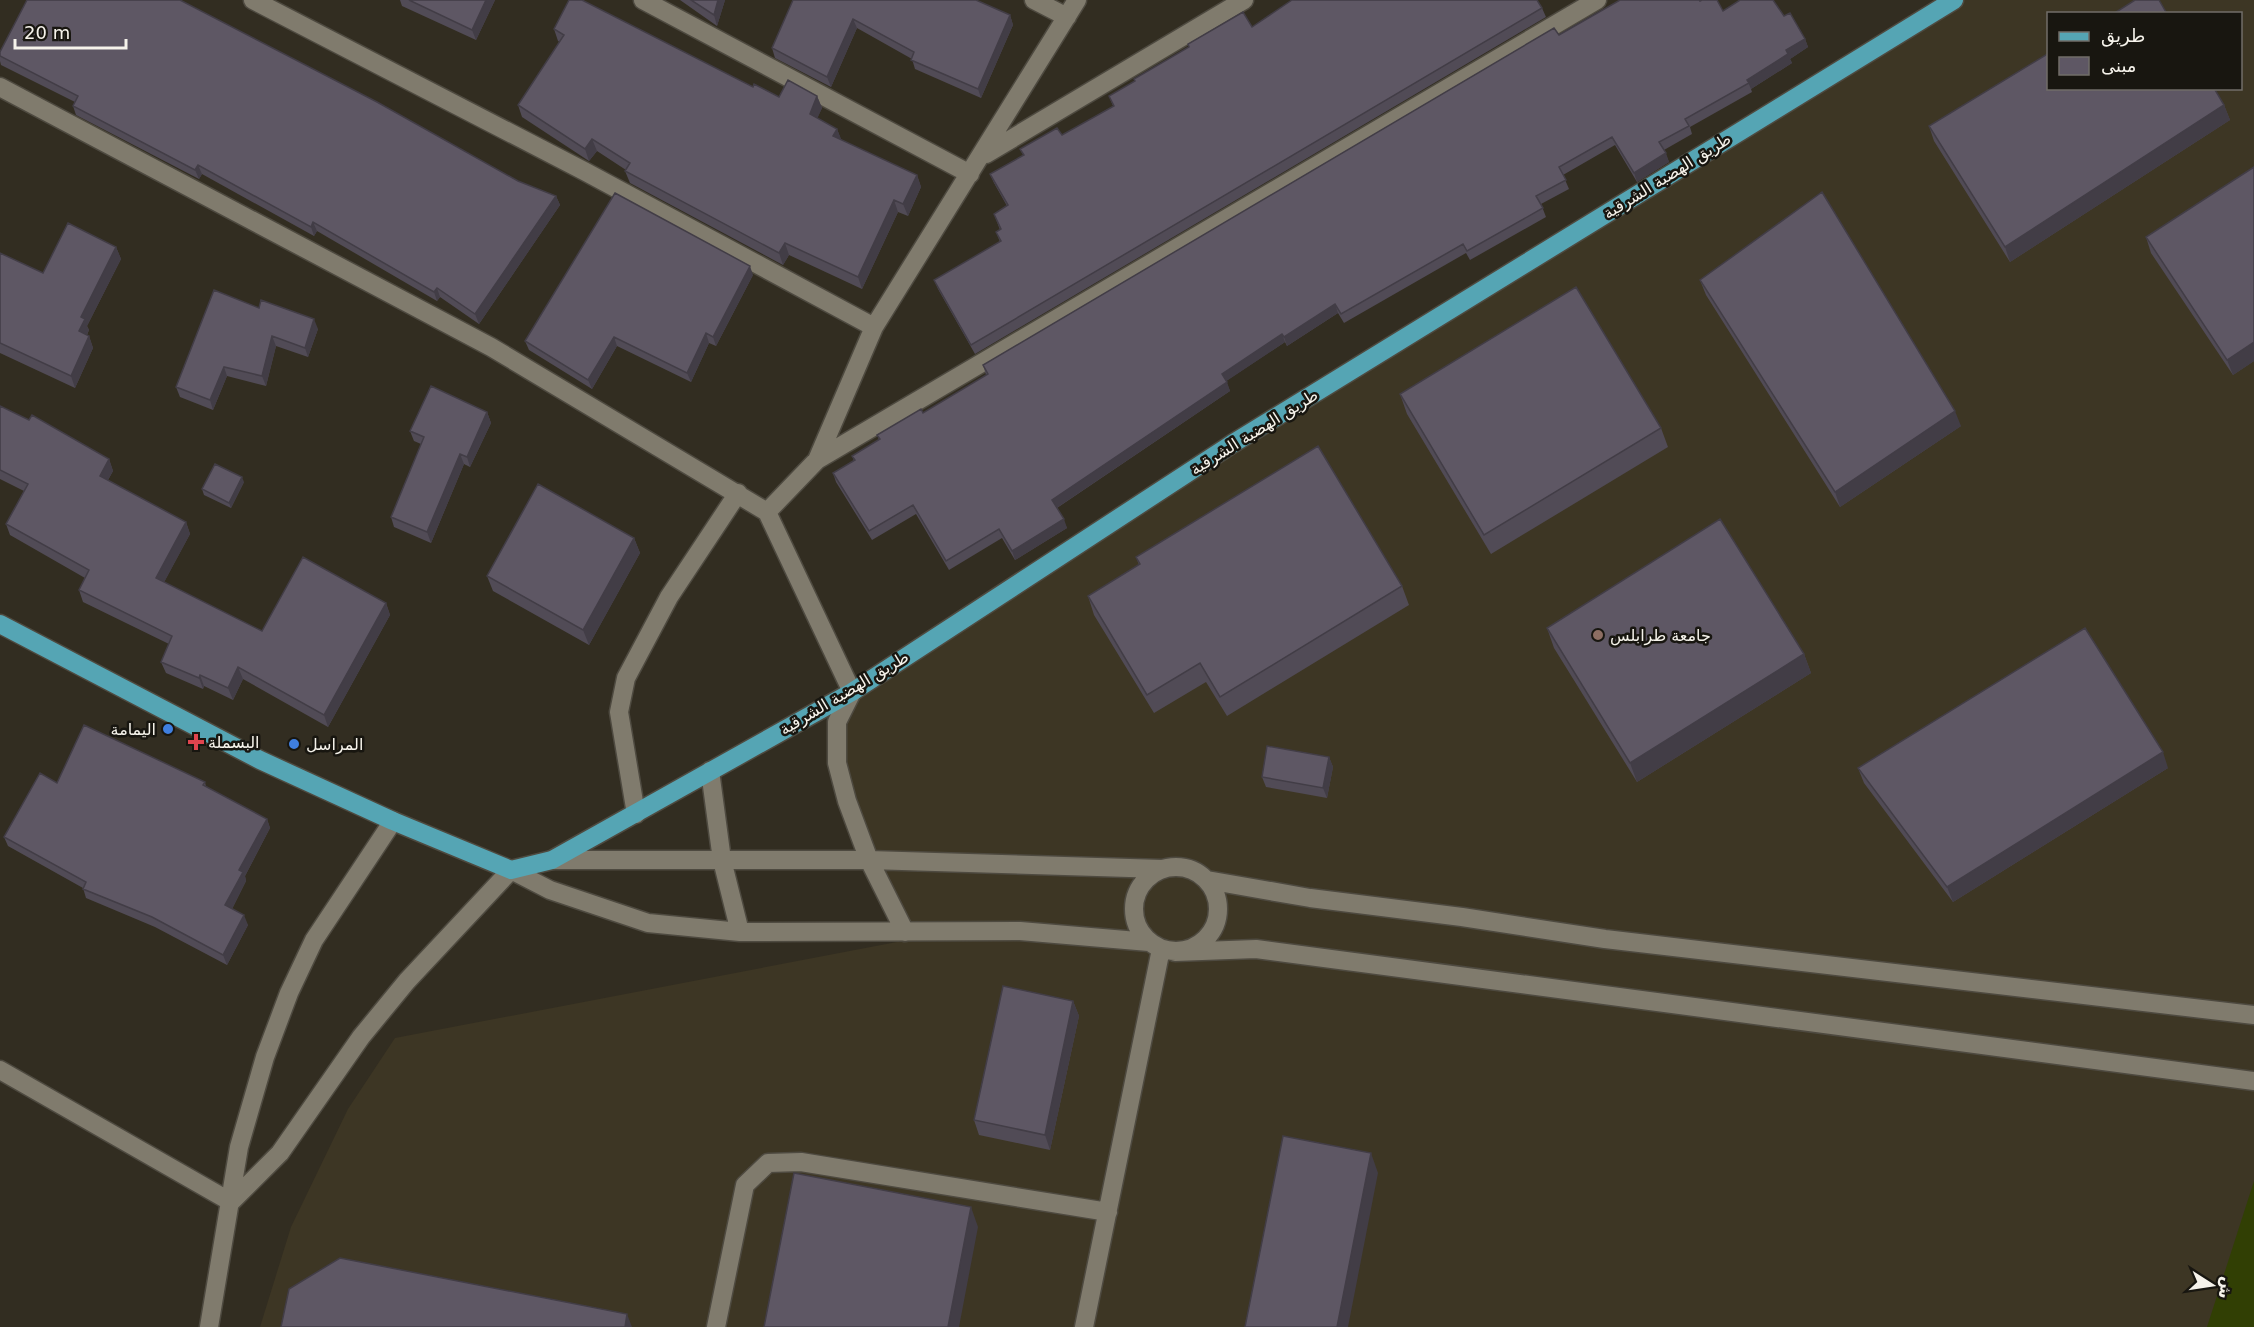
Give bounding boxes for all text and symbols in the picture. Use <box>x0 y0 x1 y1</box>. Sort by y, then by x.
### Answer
scale bar <box>15 12 126 50</box>
legend <box>2047 12 2242 90</box>
text: 20 m <box>24 22 70 43</box>
text: طريق <box>2101 25 2145 47</box>
text: مبنى <box>2101 55 2137 76</box>
street label: طريق الهضبة الشرقية <box>1600 129 1735 224</box>
street label: طريق الهضبة الشرقية <box>1187 385 1322 480</box>
place label: جامعة طرابلس <box>1610 626 1711 646</box>
marker: جامعة طرابلس <box>1591 628 1605 642</box>
street label: طريق الهضبة الشرقية <box>776 647 912 740</box>
place label: اليمامة <box>111 720 156 739</box>
marker: اليمامة <box>161 722 175 736</box>
place label: البسملة <box>208 733 260 752</box>
marker: البسملة <box>189 735 203 749</box>
place label: المراسل <box>306 735 363 755</box>
marker: المراسل <box>287 737 301 751</box>
north arrow <box>2182 1255 2242 1315</box>
text: ش <box>2215 1275 2238 1301</box>

